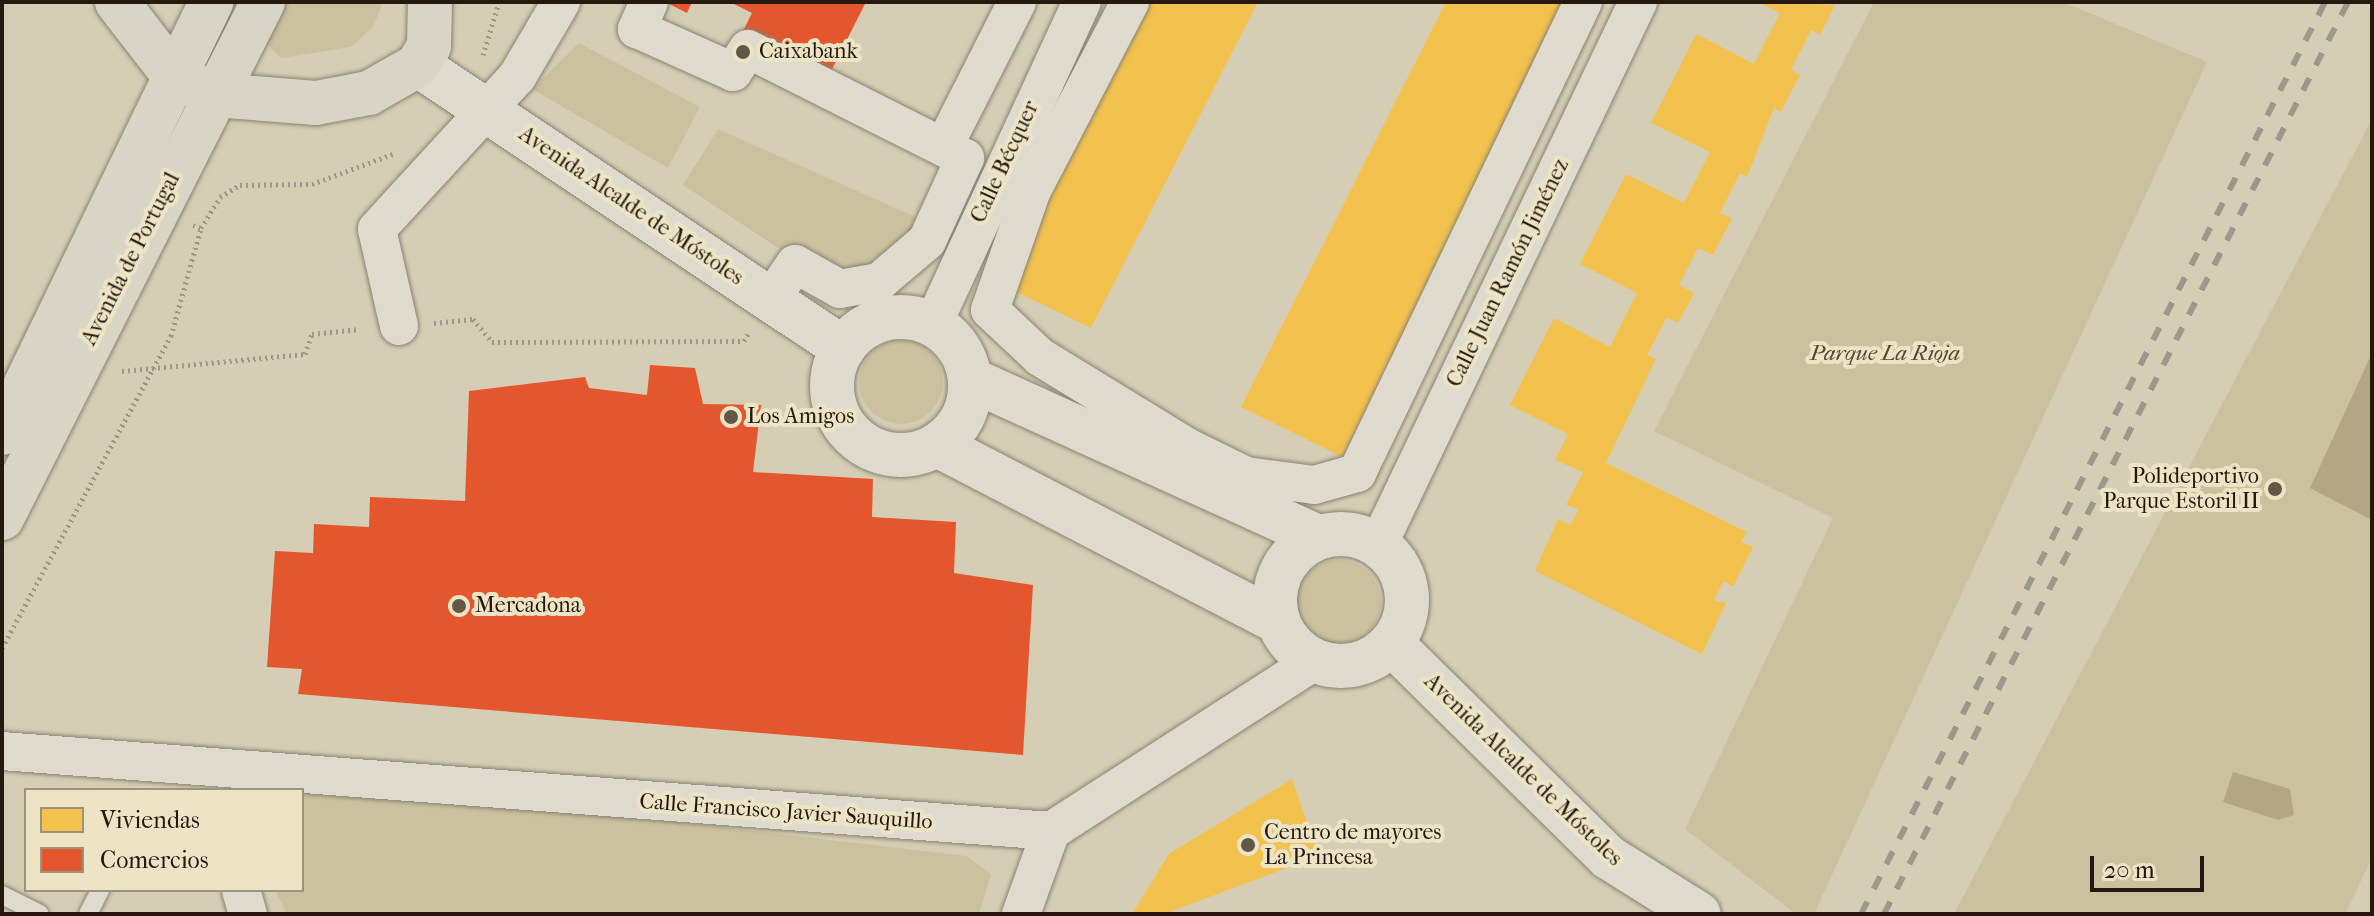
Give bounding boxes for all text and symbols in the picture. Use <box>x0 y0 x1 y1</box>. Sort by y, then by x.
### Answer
place label: Caixabank <box>759 39 858 65</box>
marker: Caixabank <box>734 43 752 61</box>
street label: Calle Bécquer <box>965 97 1045 227</box>
street label: Avenida Alcalde de Móstoles <box>514 121 748 291</box>
street label: Calle Juan Ramón Jiménez <box>1441 155 1575 391</box>
street label: Avenida de Portugal <box>76 168 186 350</box>
park label: Parque La Rioja <box>1810 341 1960 367</box>
place label: Los Amigos <box>747 404 854 430</box>
marker: Los Amigos <box>722 408 740 426</box>
place label: Polideportivo Parque Estoril II <box>2103 463 2259 514</box>
marker: Polideportivo Parque Estoril II <box>2266 480 2284 498</box>
place label: Mercadona <box>475 593 581 619</box>
marker: Mercadona <box>450 597 468 615</box>
street label: Avenida Alcalde de Móstoles <box>1418 668 1628 872</box>
legend <box>24 788 304 892</box>
street label: Calle Francisco Javier Sauquillo <box>639 789 933 835</box>
text: Viviendas <box>100 806 200 834</box>
place label: Centro de mayores La Princesa <box>1264 819 1441 870</box>
marker: Centro de mayores La Princesa <box>1239 836 1257 854</box>
scale bar <box>2094 840 2208 890</box>
text: Comercios <box>100 846 209 874</box>
text: 20 m <box>2104 856 2155 884</box>

